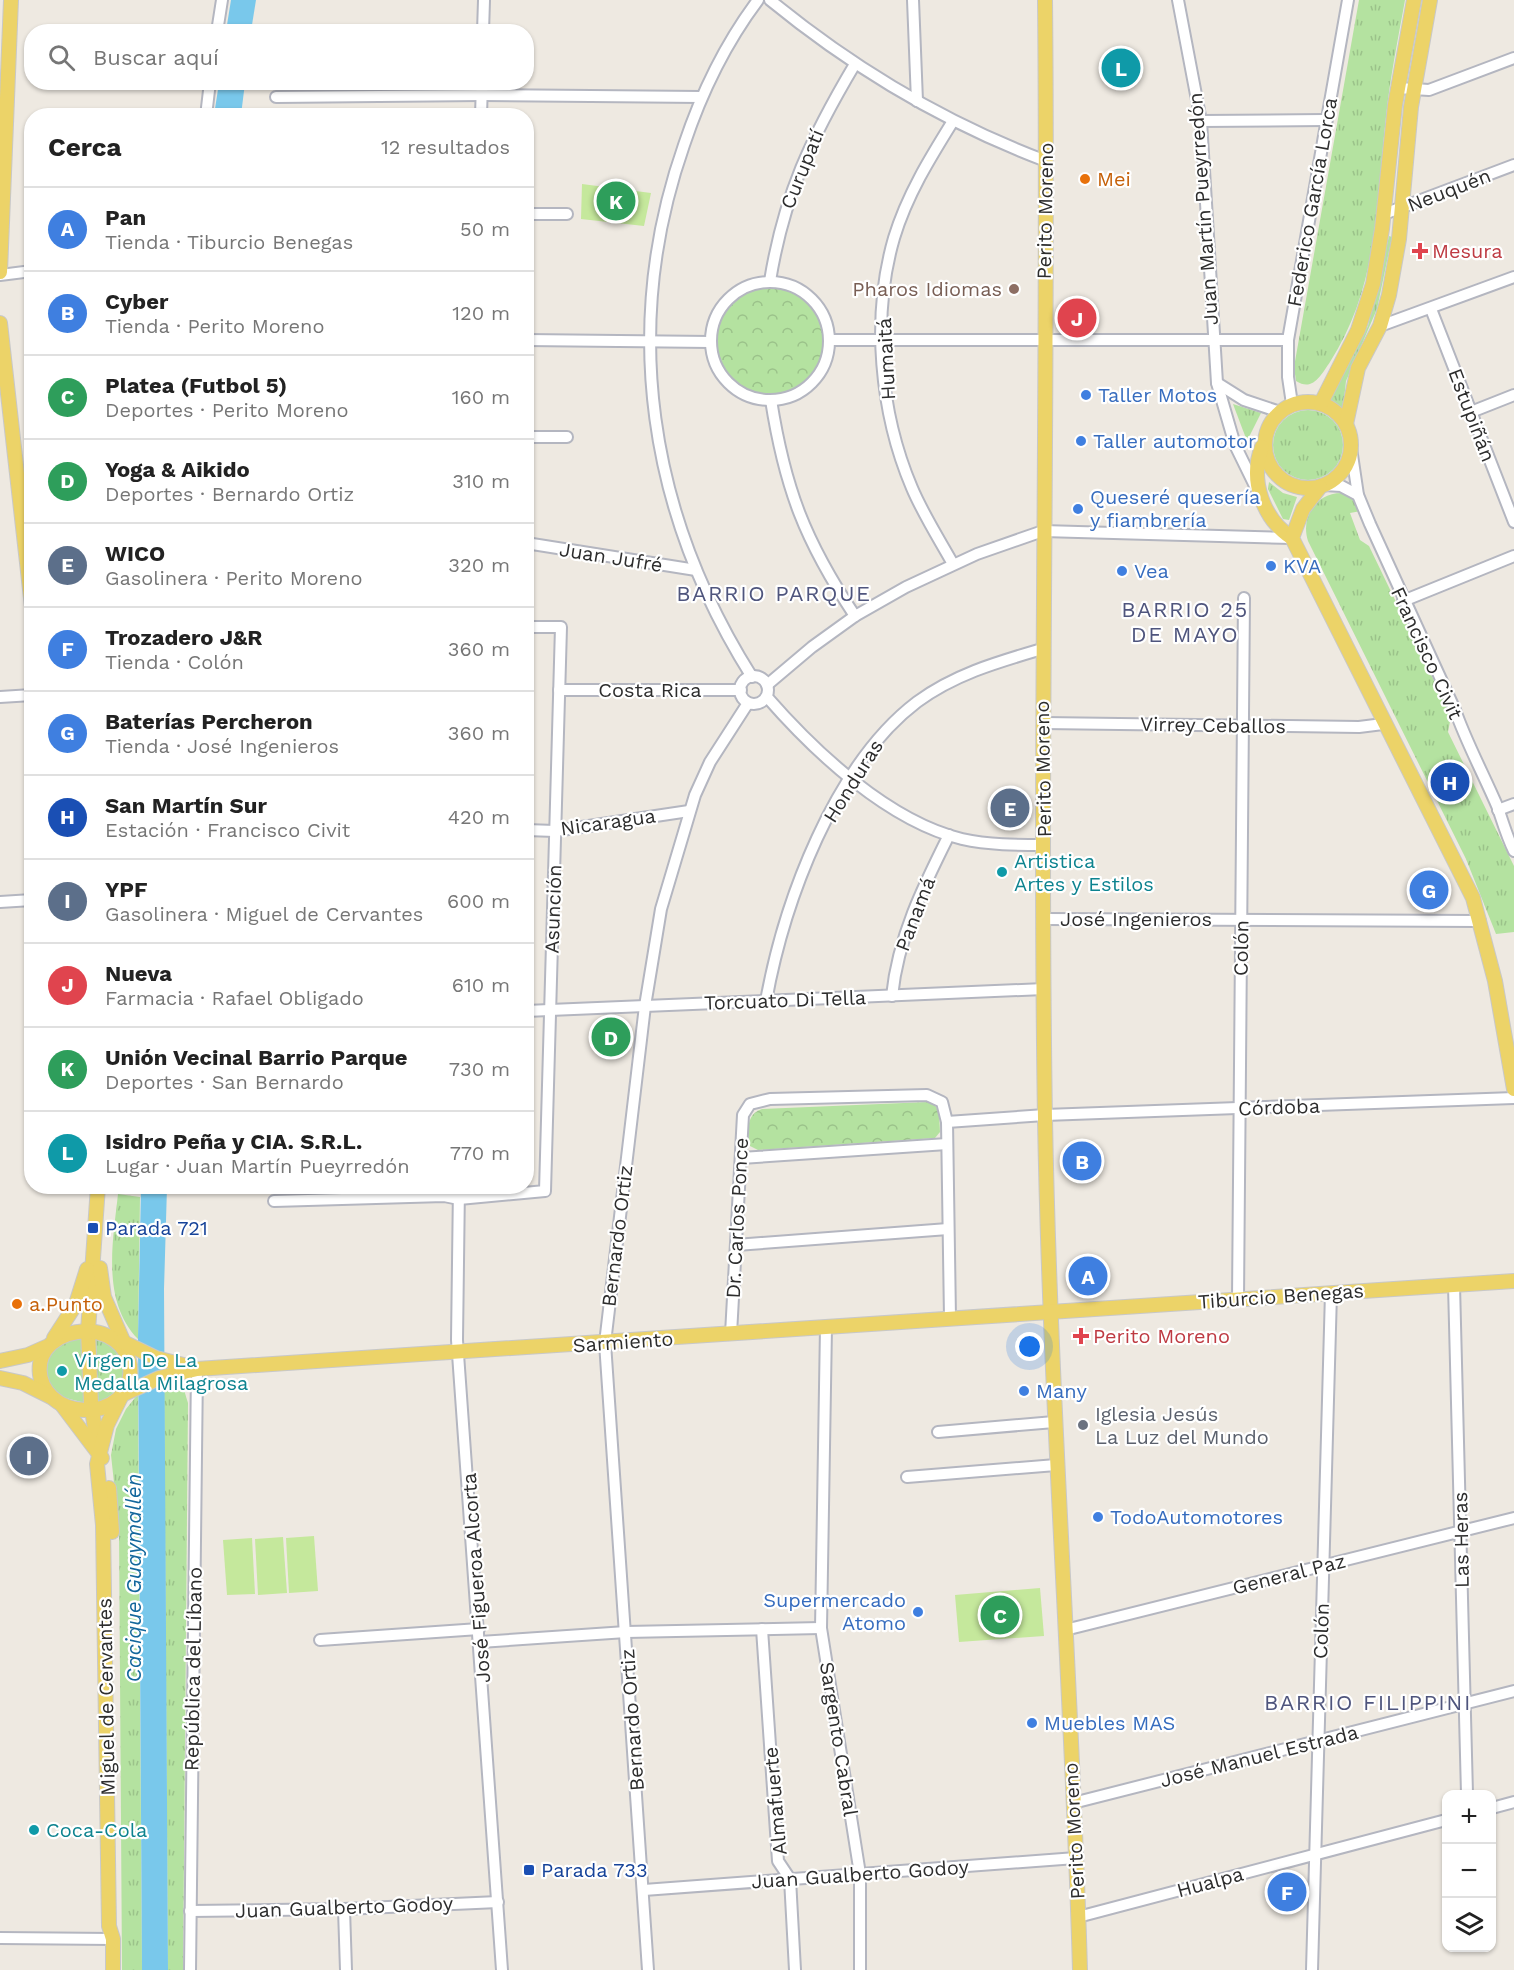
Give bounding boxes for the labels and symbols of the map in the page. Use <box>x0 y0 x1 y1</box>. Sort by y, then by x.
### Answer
pin: L <box>1102 46 1140 90</box>
street label: Juan Martín Pueyrredón <box>1183 92 1223 326</box>
street label: Federico García Lorca <box>1282 95 1342 309</box>
street label: Curupatí <box>775 126 829 212</box>
street label: Perito Moreno <box>1032 142 1058 280</box>
street label: Neuquén <box>1404 163 1494 217</box>
place label: Mei <box>1097 167 1131 191</box>
marker: Mei <box>1078 172 1092 186</box>
pin: K <box>596 178 636 224</box>
place label: Mesura <box>1432 239 1503 263</box>
marker: Mesura <box>1413 244 1427 258</box>
place label: Pharos Idiomas <box>852 277 1002 301</box>
marker: Pharos Idiomas <box>1007 282 1021 296</box>
pin: J <box>1058 296 1096 340</box>
street label: Humaitá <box>872 317 900 401</box>
street label: Estupiñán <box>1443 365 1501 465</box>
place label: Taller Motos <box>1098 383 1217 407</box>
marker: Taller Motos <box>1079 388 1093 402</box>
place label: Taller automotor <box>1093 429 1256 453</box>
marker: Taller automotor <box>1074 434 1088 448</box>
place label: Queseré quesería y fiambrería <box>1090 485 1260 532</box>
marker: Queseré quesería y fiambrería <box>1071 502 1085 516</box>
street label: Juan Jufré <box>558 537 664 577</box>
place label: KVA <box>1283 554 1321 578</box>
place label: Vea <box>1134 559 1169 583</box>
marker: KVA <box>1264 559 1278 573</box>
marker: Vea <box>1115 564 1129 578</box>
district label: BARRIO PARQUE <box>676 581 872 606</box>
street label: Francisco Civit <box>1386 583 1468 724</box>
district label: BARRIO 25 DE MAYO <box>1121 597 1249 647</box>
street label: Costa Rica <box>598 678 702 702</box>
street label: Perito Moreno <box>1030 700 1056 838</box>
street label: Virrey Ceballos <box>1140 712 1286 738</box>
street label: Honduras <box>818 735 888 827</box>
pin: H <box>1430 760 1470 804</box>
pin: E <box>990 786 1030 830</box>
street label: Nicaragua <box>559 803 657 841</box>
place label: Artistica Artes y Estilos <box>1014 849 1154 896</box>
street label: Asunción <box>539 864 567 954</box>
marker: Artistica Artes y Estilos <box>995 865 1009 879</box>
pin: G <box>1410 868 1448 912</box>
street label: Panamá <box>890 873 940 955</box>
street label: José Ingenieros <box>1060 907 1212 931</box>
street label: Colón <box>1229 920 1253 976</box>
street label: Torcuato Di Tella <box>703 985 867 1015</box>
pin: D <box>592 1014 630 1060</box>
street label: Córdoba <box>1238 1094 1320 1120</box>
street label: Dr. Carlos Ponce <box>721 1137 753 1299</box>
pin: B <box>1062 1138 1102 1184</box>
street label: Bernardo Ortiz <box>596 1164 638 1308</box>
place label: Parada 721 <box>105 1216 208 1240</box>
marker: Parada 721 <box>86 1221 100 1235</box>
pin: A <box>1068 1254 1108 1298</box>
street label: Tiburcio Benegas <box>1197 1278 1365 1314</box>
place label: a.Punto <box>29 1292 103 1316</box>
marker: a.Punto <box>10 1297 24 1311</box>
place label: Perito Moreno <box>1093 1324 1230 1348</box>
street label: Sarmiento <box>572 1327 674 1357</box>
marker: Perito Moreno <box>1074 1329 1088 1343</box>
your location <box>1015 1332 1044 1361</box>
place label: Virgen De La Medalla Milagrosa <box>74 1348 248 1395</box>
marker: Virgen De La Medalla Milagrosa <box>55 1364 69 1378</box>
place label: Many <box>1036 1379 1087 1403</box>
marker: Many <box>1017 1384 1031 1398</box>
place label: Iglesia Jesús La Luz del Mundo <box>1095 1402 1269 1449</box>
marker: Iglesia Jesús La Luz del Mundo <box>1076 1418 1090 1432</box>
pin: I <box>9 1434 48 1478</box>
street label: José Figueroa Alcorta <box>457 1472 495 1684</box>
water label: Cacique Guaymallén <box>121 1474 146 1682</box>
street label: Las Heras <box>1448 1492 1474 1588</box>
place label: TodoAutomotores <box>1110 1505 1283 1529</box>
marker: TodoAutomotores <box>1091 1510 1105 1524</box>
street label: General Paz <box>1230 1548 1348 1600</box>
street label: República del Líbano <box>179 1567 207 1771</box>
place label: Supermercado Atomo <box>763 1588 906 1635</box>
pin: C <box>980 1592 1020 1638</box>
street label: Miguel de Cervantes <box>92 1598 120 1796</box>
street label: Colón <box>1308 1602 1334 1660</box>
marker: Supermercado Atomo <box>911 1605 925 1619</box>
street label: Bernardo Ortiz <box>615 1648 649 1792</box>
street label: Sargento Cabral <box>815 1660 863 1818</box>
district label: BARRIO FILIPPINI <box>1264 1690 1472 1715</box>
place label: Muebles MAS <box>1044 1711 1175 1735</box>
marker: Muebles MAS <box>1025 1716 1039 1730</box>
street label: José Manuel Estrada <box>1157 1720 1361 1792</box>
street label: Almafuerte <box>758 1746 792 1856</box>
street label: Perito Moreno <box>1058 1762 1090 1900</box>
place label: Coca-Cola <box>46 1818 147 1842</box>
marker: Coca-Cola <box>27 1823 41 1837</box>
street label: Juan Gualberto Godoy <box>750 1854 970 1894</box>
place label: Parada 733 <box>541 1858 648 1882</box>
street label: Hualpa <box>1174 1862 1246 1902</box>
marker: Parada 733 <box>522 1863 536 1877</box>
pin: F <box>1268 1870 1306 1914</box>
street label: Juan Gualberto Godoy <box>235 1891 454 1923</box>

